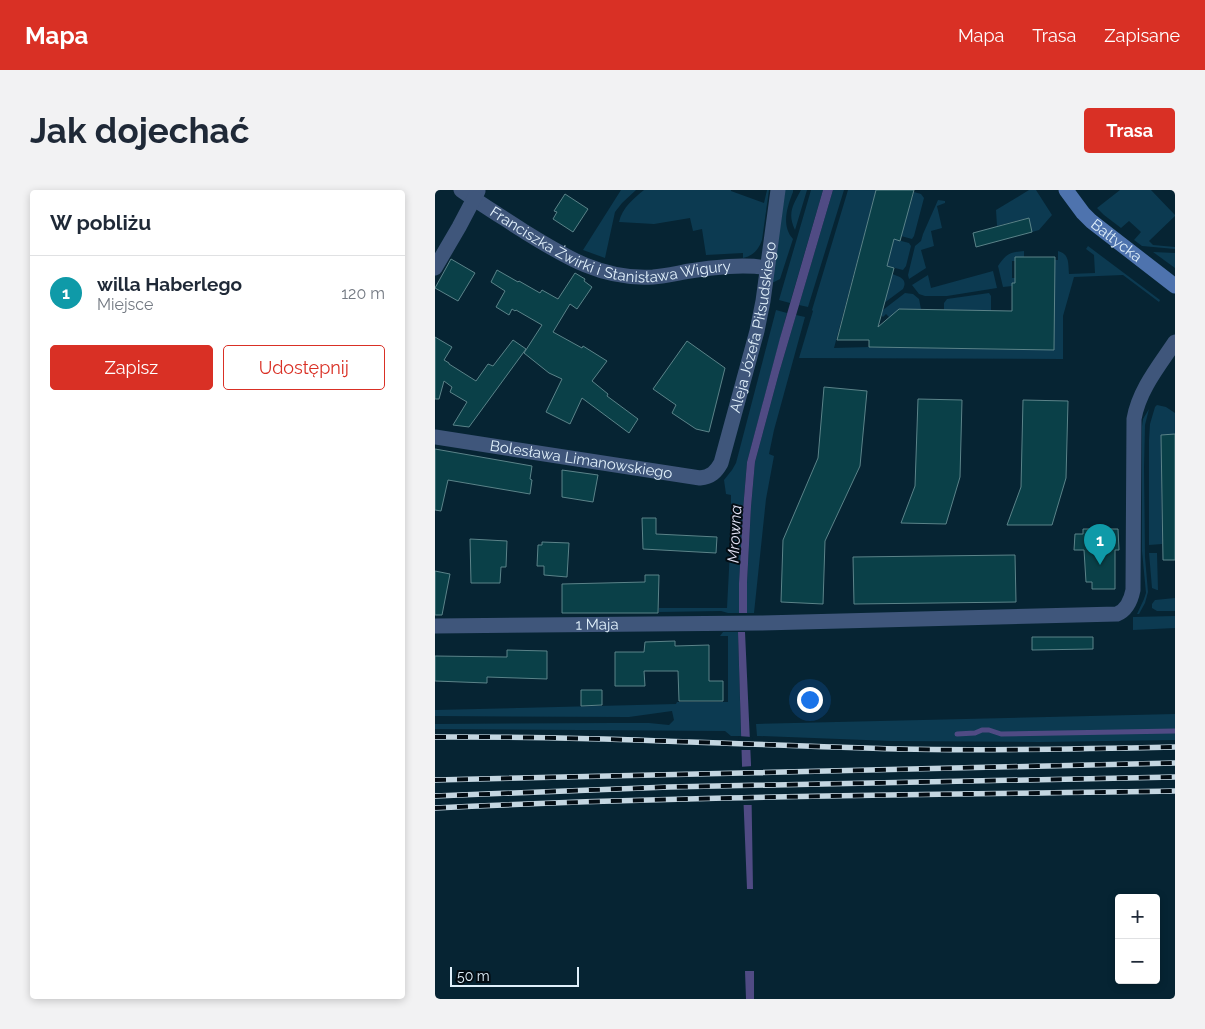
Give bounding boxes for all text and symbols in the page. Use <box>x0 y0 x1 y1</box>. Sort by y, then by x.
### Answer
text: Mapa <box>25 21 88 50</box>
text: Mapa <box>958 25 1004 46</box>
text: Trasa <box>1032 25 1076 46</box>
text: Zapisane <box>1104 25 1180 46</box>
button: Trasa <box>1084 108 1175 153</box>
text: Jak dojechać <box>30 110 249 151</box>
street label: Franciszka Żwirki i Stanisława Wigury <box>487 203 731 286</box>
text: W pobliżu <box>50 210 151 235</box>
street label: Bałtycka <box>1087 215 1146 266</box>
street label: Aleja Józefa Piłsudskiego <box>726 241 780 415</box>
text: willa Haberlego <box>97 273 242 295</box>
text: 1 <box>62 284 70 303</box>
text: 120 m <box>341 284 385 303</box>
text: Miejsce <box>97 295 153 314</box>
button: Zapisz <box>50 345 213 390</box>
button: Udostępnij <box>223 345 385 390</box>
street label: Bolesława Limanowskiego <box>489 437 674 483</box>
water label: Mrowna <box>723 504 746 564</box>
pin: 1 <box>1084 524 1116 565</box>
street label: 1 Maja <box>575 615 619 634</box>
your location <box>797 687 823 713</box>
map controls <box>1115 894 1160 984</box>
button: + <box>1115 894 1160 939</box>
button: − <box>1115 939 1160 984</box>
scale bar <box>450 964 579 987</box>
text: 50 m <box>457 968 490 984</box>

